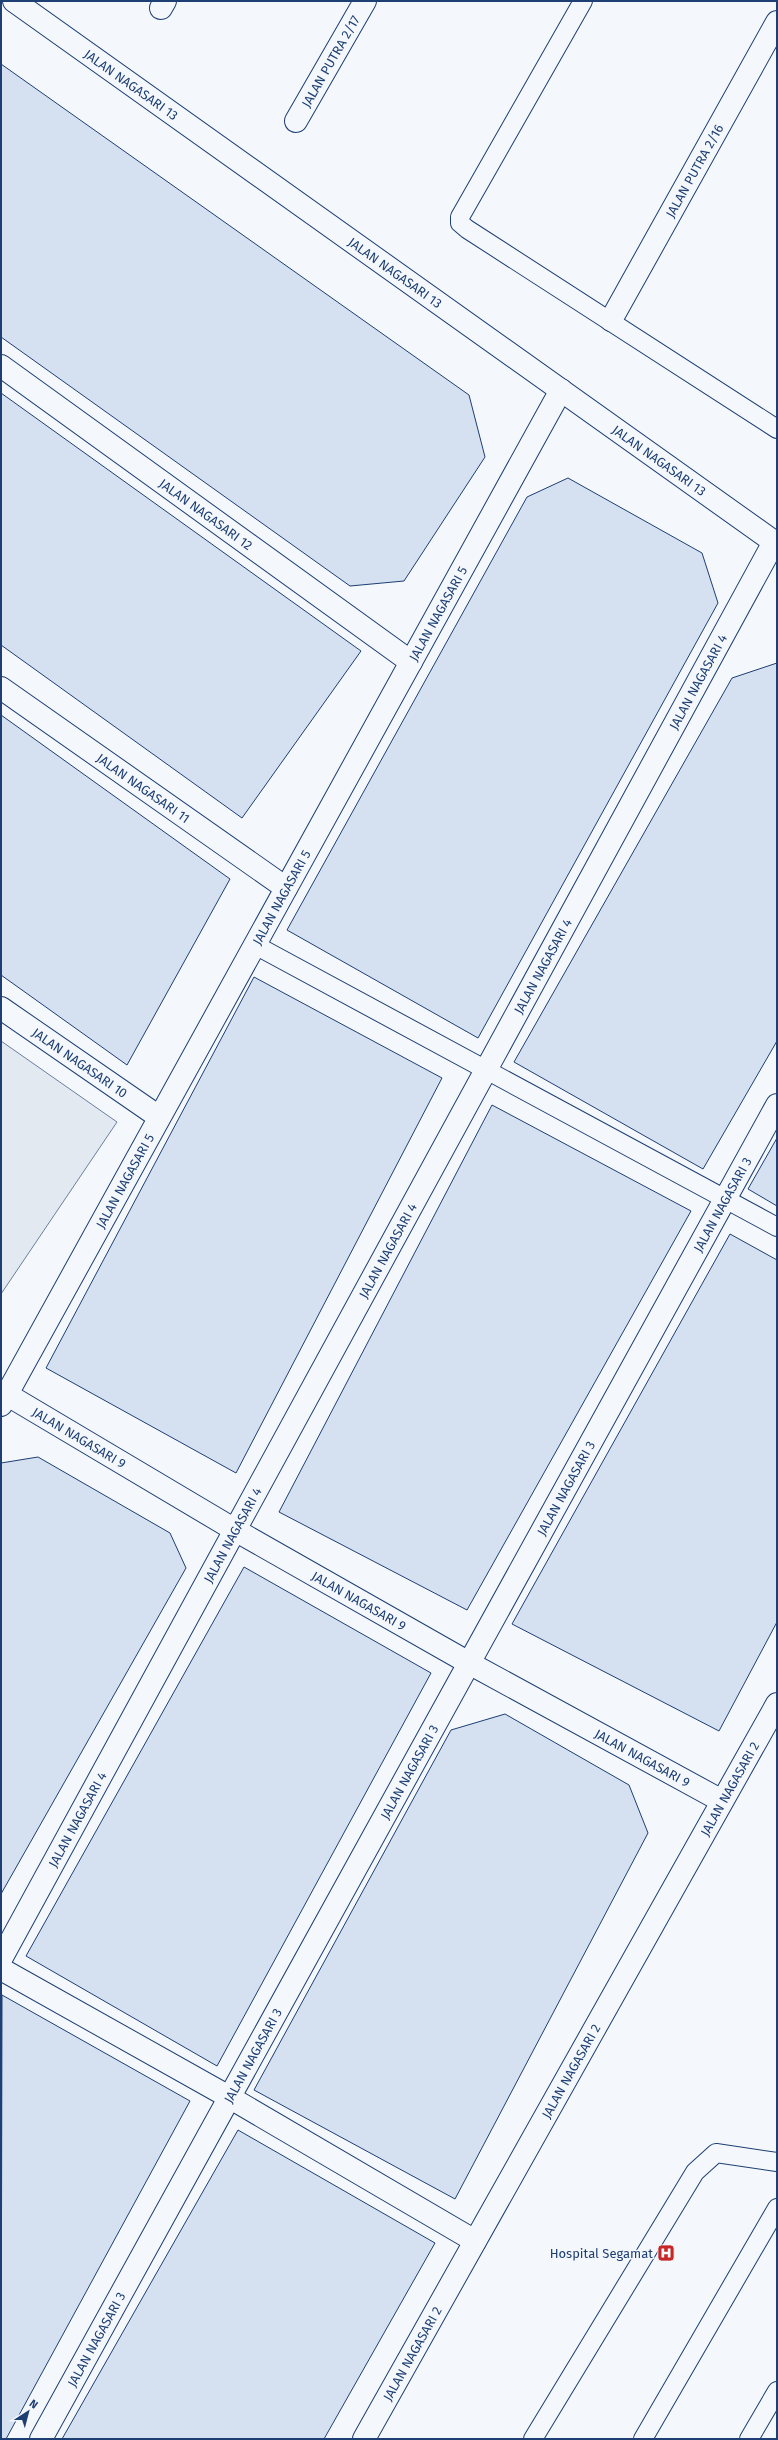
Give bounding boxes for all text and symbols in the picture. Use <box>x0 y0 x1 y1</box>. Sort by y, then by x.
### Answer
street label: JALAN PUTRA 2/17 <box>298 13 363 110</box>
street label: JALAN NAGASARI 13 <box>82 46 181 123</box>
street label: JALAN PUTRA 2/16 <box>662 121 726 220</box>
street label: JALAN NAGASARI 13 <box>346 234 445 311</box>
street label: JALAN NAGASARI 13 <box>610 422 709 499</box>
street label: JALAN NAGASARI 12 <box>157 475 256 553</box>
street label: JALAN NAGASARI 5 <box>406 564 470 663</box>
street label: JALAN NAGASARI 4 <box>666 631 730 732</box>
street label: JALAN NAGASARI 11 <box>94 750 193 826</box>
street label: JALAN NAGASARI 5 <box>249 847 313 947</box>
street label: JALAN NAGASARI 4 <box>511 916 575 1016</box>
street label: JALAN NAGASARI 10 <box>30 1025 130 1101</box>
street label: JALAN NAGASARI 5 <box>93 1131 157 1231</box>
street label: JALAN NAGASARI 3 <box>690 1155 754 1254</box>
street label: JALAN NAGASARI 4 <box>355 1200 420 1301</box>
street label: JALAN NAGASARI 9 <box>30 1404 129 1471</box>
street label: JALAN NAGASARI 3 <box>534 1438 598 1538</box>
street label: JALAN NAGASARI 4 <box>200 1485 264 1585</box>
street label: JALAN NAGASARI 9 <box>309 1568 409 1633</box>
street label: JALAN NAGASARI 3 <box>377 1722 441 1822</box>
street label: JALAN NAGASARI 9 <box>592 1726 693 1790</box>
street label: JALAN NAGASARI 2 <box>697 1739 762 1838</box>
street label: JALAN NAGASARI 4 <box>45 1769 109 1870</box>
street label: JALAN NAGASARI 3 <box>220 2006 285 2105</box>
street label: JALAN NAGASARI 2 <box>538 2021 603 2121</box>
hospital icon: Hospital Segamat <box>656 2243 676 2263</box>
place label: Hospital Segamat <box>550 2246 653 2261</box>
street label: JALAN NAGASARI 3 <box>64 2289 128 2389</box>
street label: JALAN NAGASARI 2 <box>380 2304 444 2403</box>
north arrow <box>8 2392 48 2432</box>
text: N <box>27 2397 40 2412</box>

